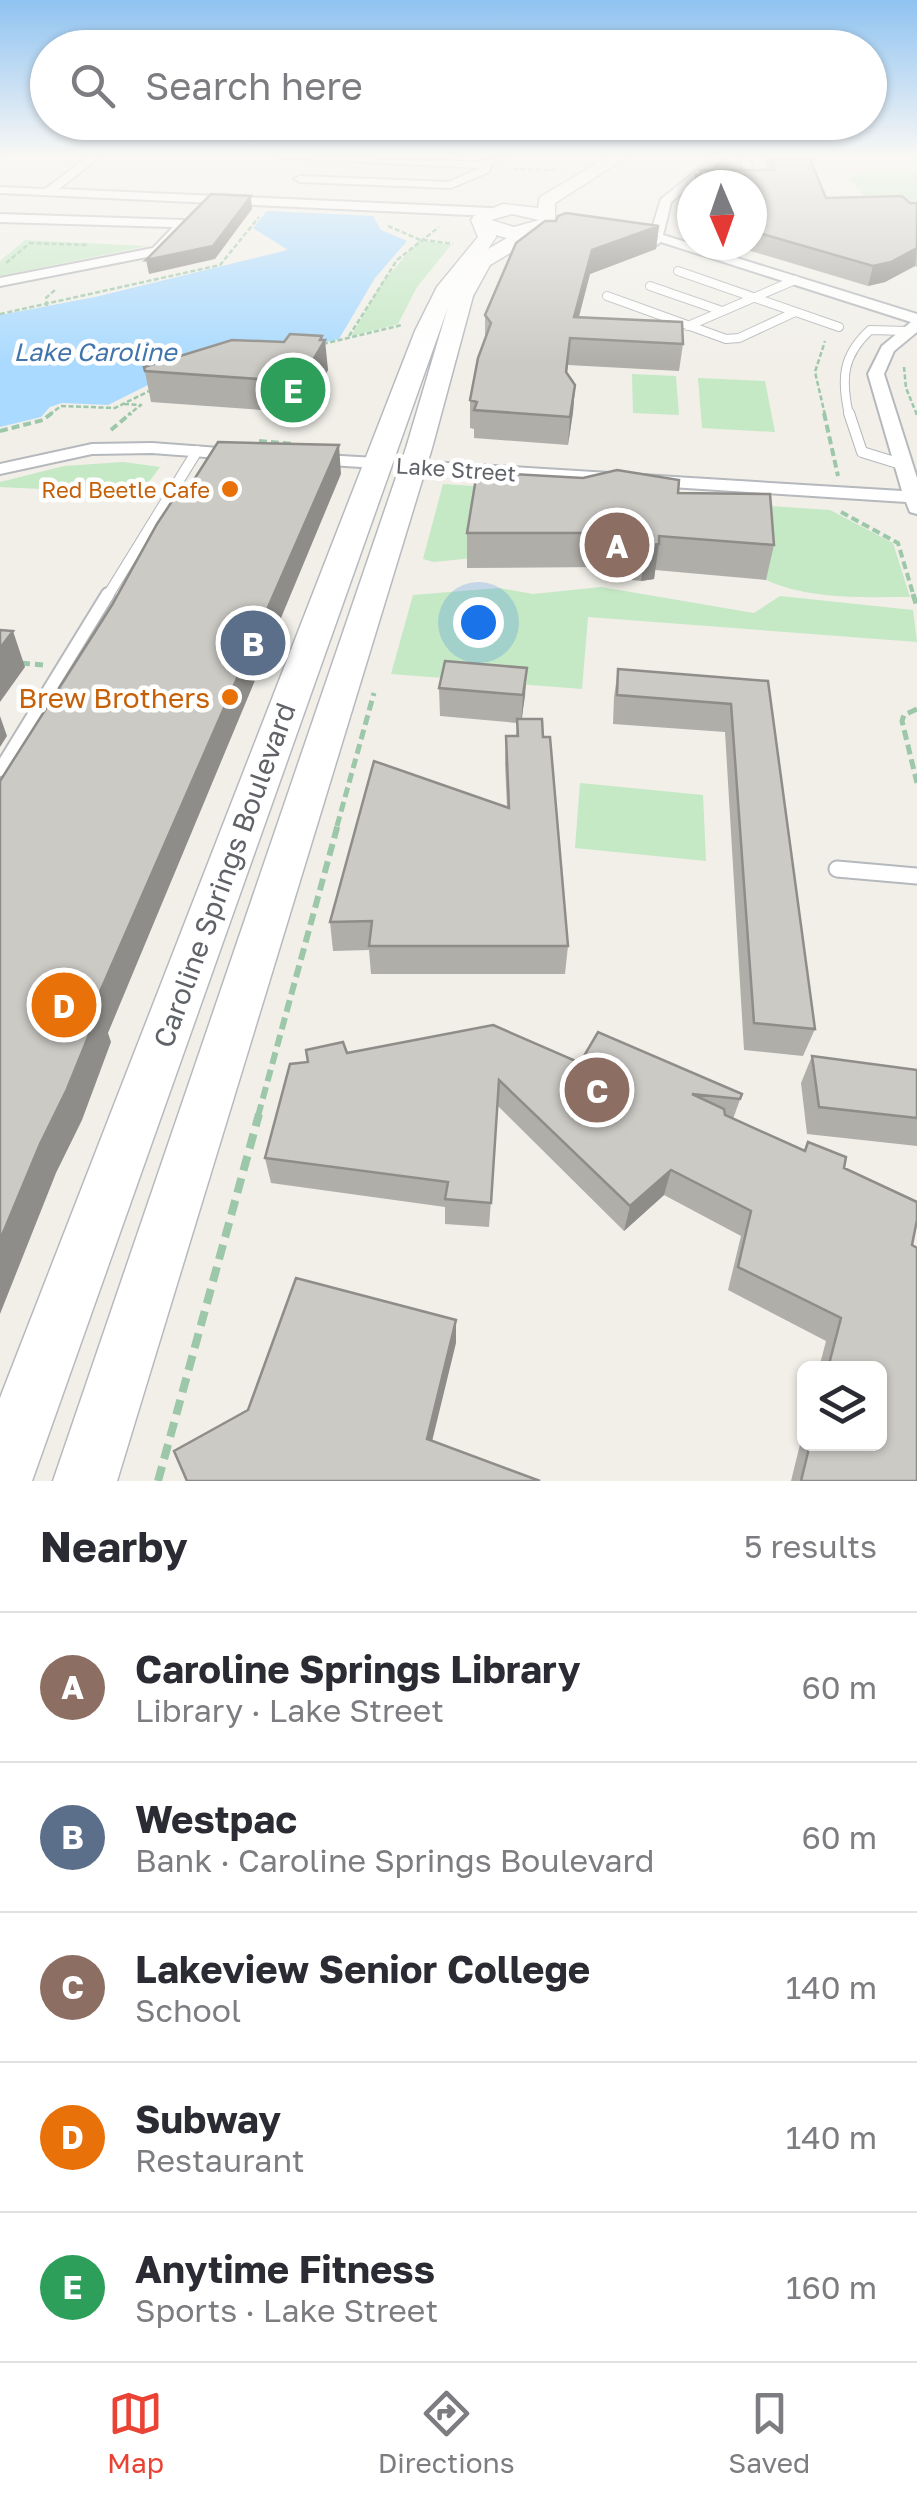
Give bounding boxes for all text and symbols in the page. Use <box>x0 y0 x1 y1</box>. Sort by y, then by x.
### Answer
search box <box>30 30 887 140</box>
icon: search <box>65 58 120 113</box>
text: Search here <box>145 63 363 108</box>
north arrow <box>677 170 767 260</box>
water label: Lake Caroline <box>13 336 178 367</box>
pin: E <box>260 352 326 428</box>
street label: Lake Street <box>395 451 517 487</box>
place label: Red Beetle Cafe <box>41 476 210 503</box>
marker: Red Beetle Cafe <box>219 478 241 500</box>
pin: A <box>584 508 650 582</box>
your location <box>453 597 504 648</box>
pin: B <box>220 606 286 680</box>
place label: Brew Brothers <box>18 681 210 714</box>
marker: Brew Brothers <box>219 686 241 708</box>
street label: Caroline Springs Boulevard <box>146 698 302 1052</box>
pin: D <box>32 968 96 1042</box>
pin: C <box>564 1052 630 1128</box>
map controls <box>797 1361 887 1451</box>
button: layers <box>797 1361 887 1451</box>
text: Nearby <box>40 1521 188 1571</box>
text: 5 results <box>744 1527 877 1565</box>
text: Caroline Springs Library <box>135 1646 581 1691</box>
text: A <box>61 1668 84 1706</box>
text: 60 m <box>801 1668 877 1706</box>
text: Library · Lake Street <box>135 1691 444 1729</box>
text: Westpac <box>135 1796 297 1841</box>
text: B <box>61 1818 84 1856</box>
text: 60 m <box>801 1818 877 1856</box>
text: Bank · Caroline Springs Boulevard <box>135 1841 654 1879</box>
text: Lakeview Senior College <box>135 1946 590 1991</box>
text: C <box>61 1968 84 2006</box>
text: 140 m <box>786 1968 877 2006</box>
text: School <box>135 1991 241 2029</box>
text: Subway <box>135 2096 281 2141</box>
text: D <box>61 2118 84 2156</box>
text: 140 m <box>786 2118 877 2156</box>
text: Restaurant <box>135 2141 305 2179</box>
text: Anytime Fitness <box>135 2246 435 2291</box>
text: E <box>63 2268 82 2306</box>
text: 160 m <box>786 2268 877 2306</box>
text: Sports · Lake Street <box>135 2291 438 2329</box>
tab: Map <box>107 2386 164 2479</box>
tab: Directions <box>378 2386 515 2479</box>
tab: Saved <box>728 2386 810 2479</box>

